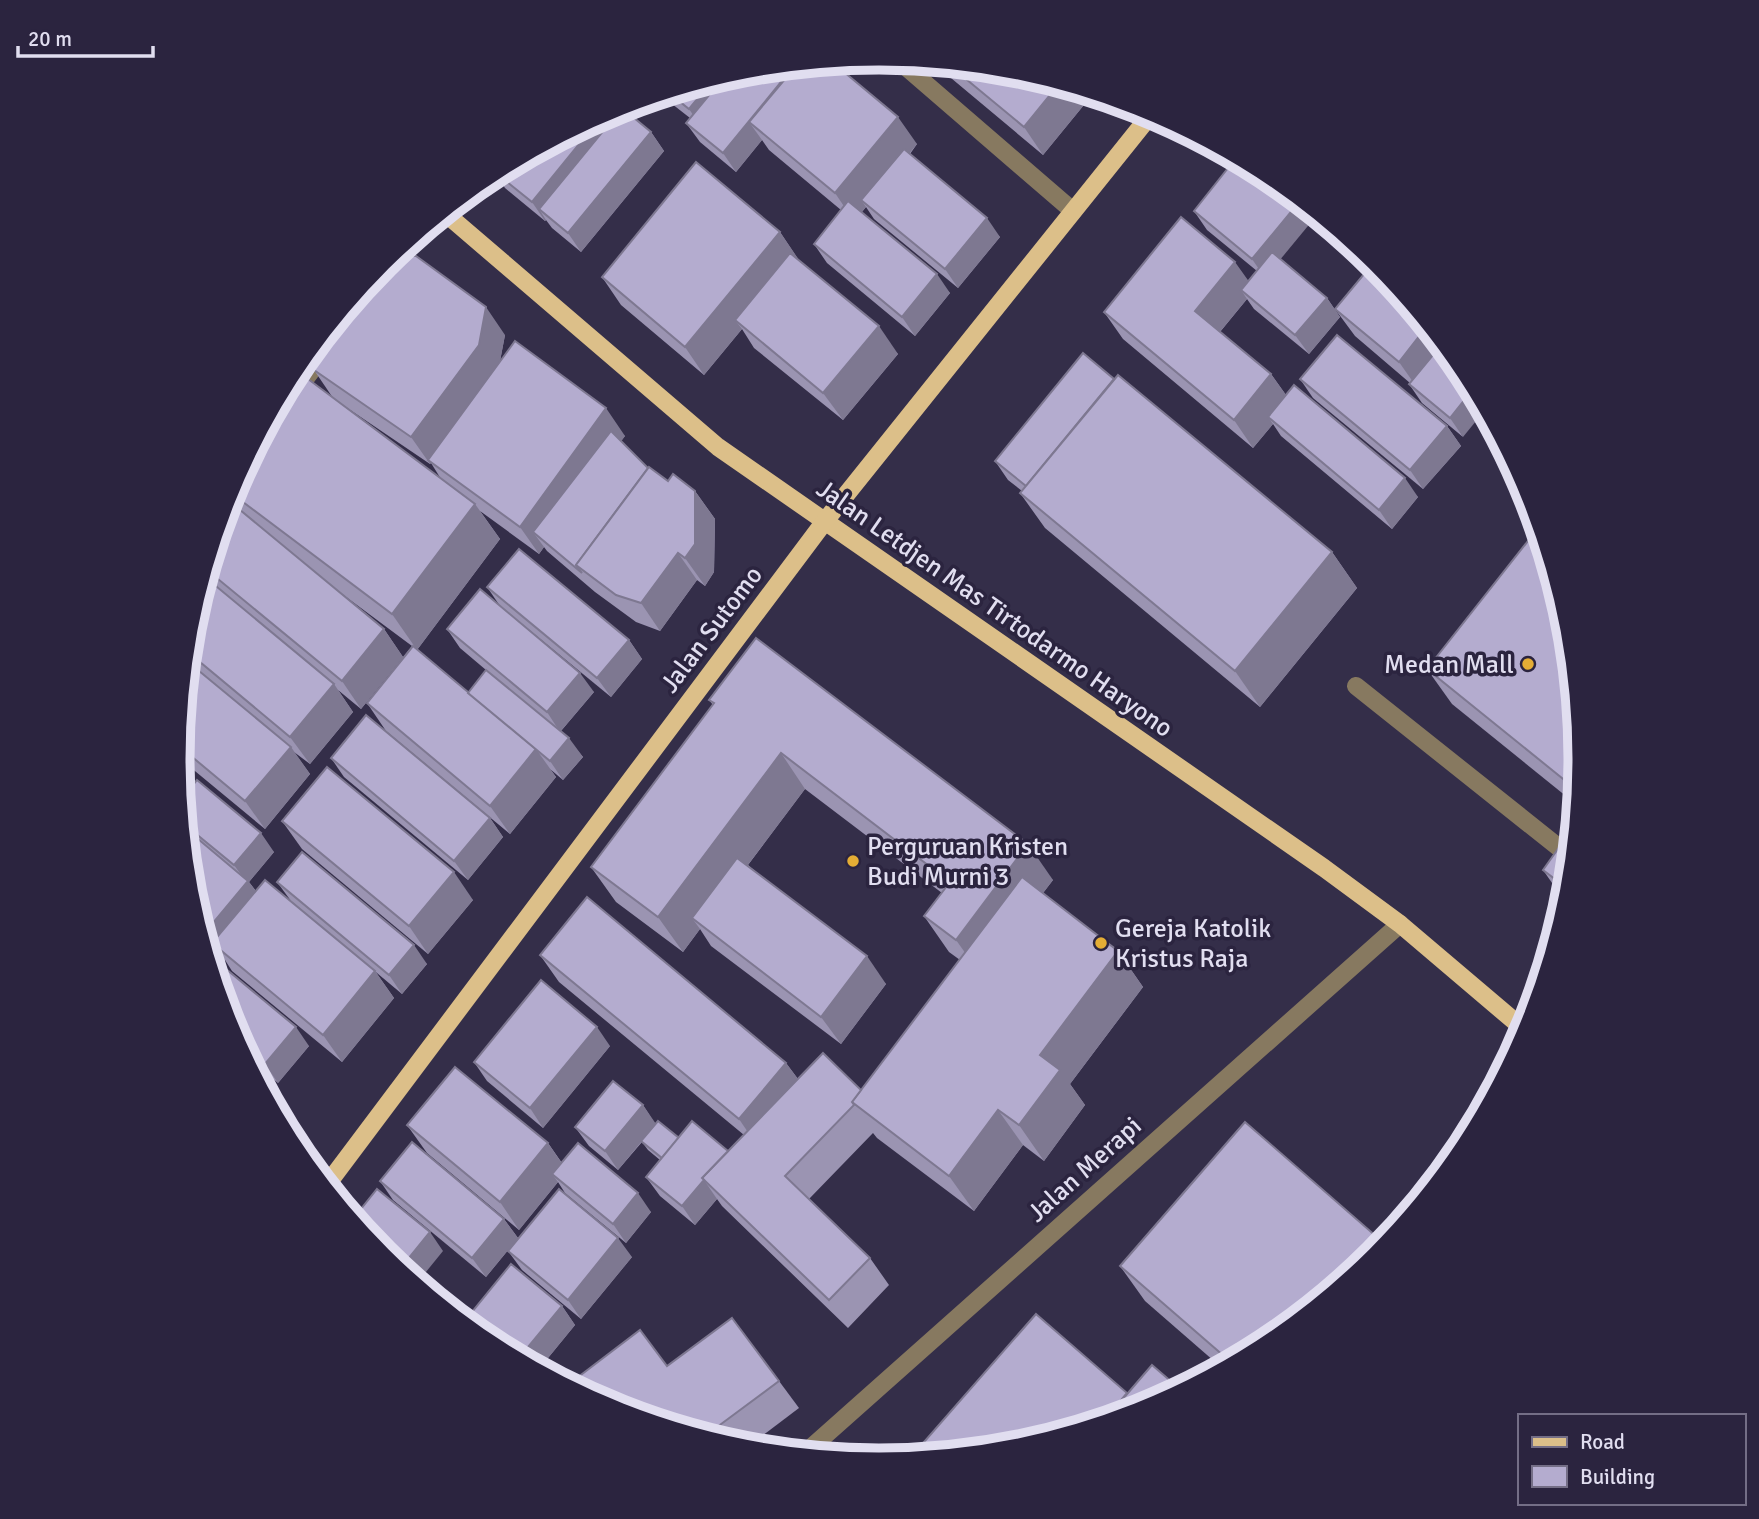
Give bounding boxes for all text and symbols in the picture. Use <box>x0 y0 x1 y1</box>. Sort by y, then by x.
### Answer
scale bar <box>18 14 152 58</box>
text: 20 m <box>28 26 72 52</box>
street label: Jalan Letdjen Mas Tirtodarmo Haryono <box>810 473 1179 745</box>
street label: Jalan Sutomo <box>654 560 770 699</box>
place label: Medan Mall <box>1384 649 1514 681</box>
marker: Medan Mall <box>1520 656 1536 672</box>
place label: Perguruan Kristen Budi Murni 3 <box>867 831 1068 893</box>
marker: Perguruan Kristen Budi Murni 3 <box>845 853 861 869</box>
place label: Gereja Katolik Kristus Raja <box>1115 913 1271 975</box>
marker: Gereja Katolik Kristus Raja <box>1093 935 1109 951</box>
street label: Jalan Merapi <box>1021 1110 1148 1229</box>
legend <box>1518 1414 1745 1505</box>
text: Road <box>1580 1429 1625 1455</box>
text: Building <box>1580 1464 1655 1490</box>

